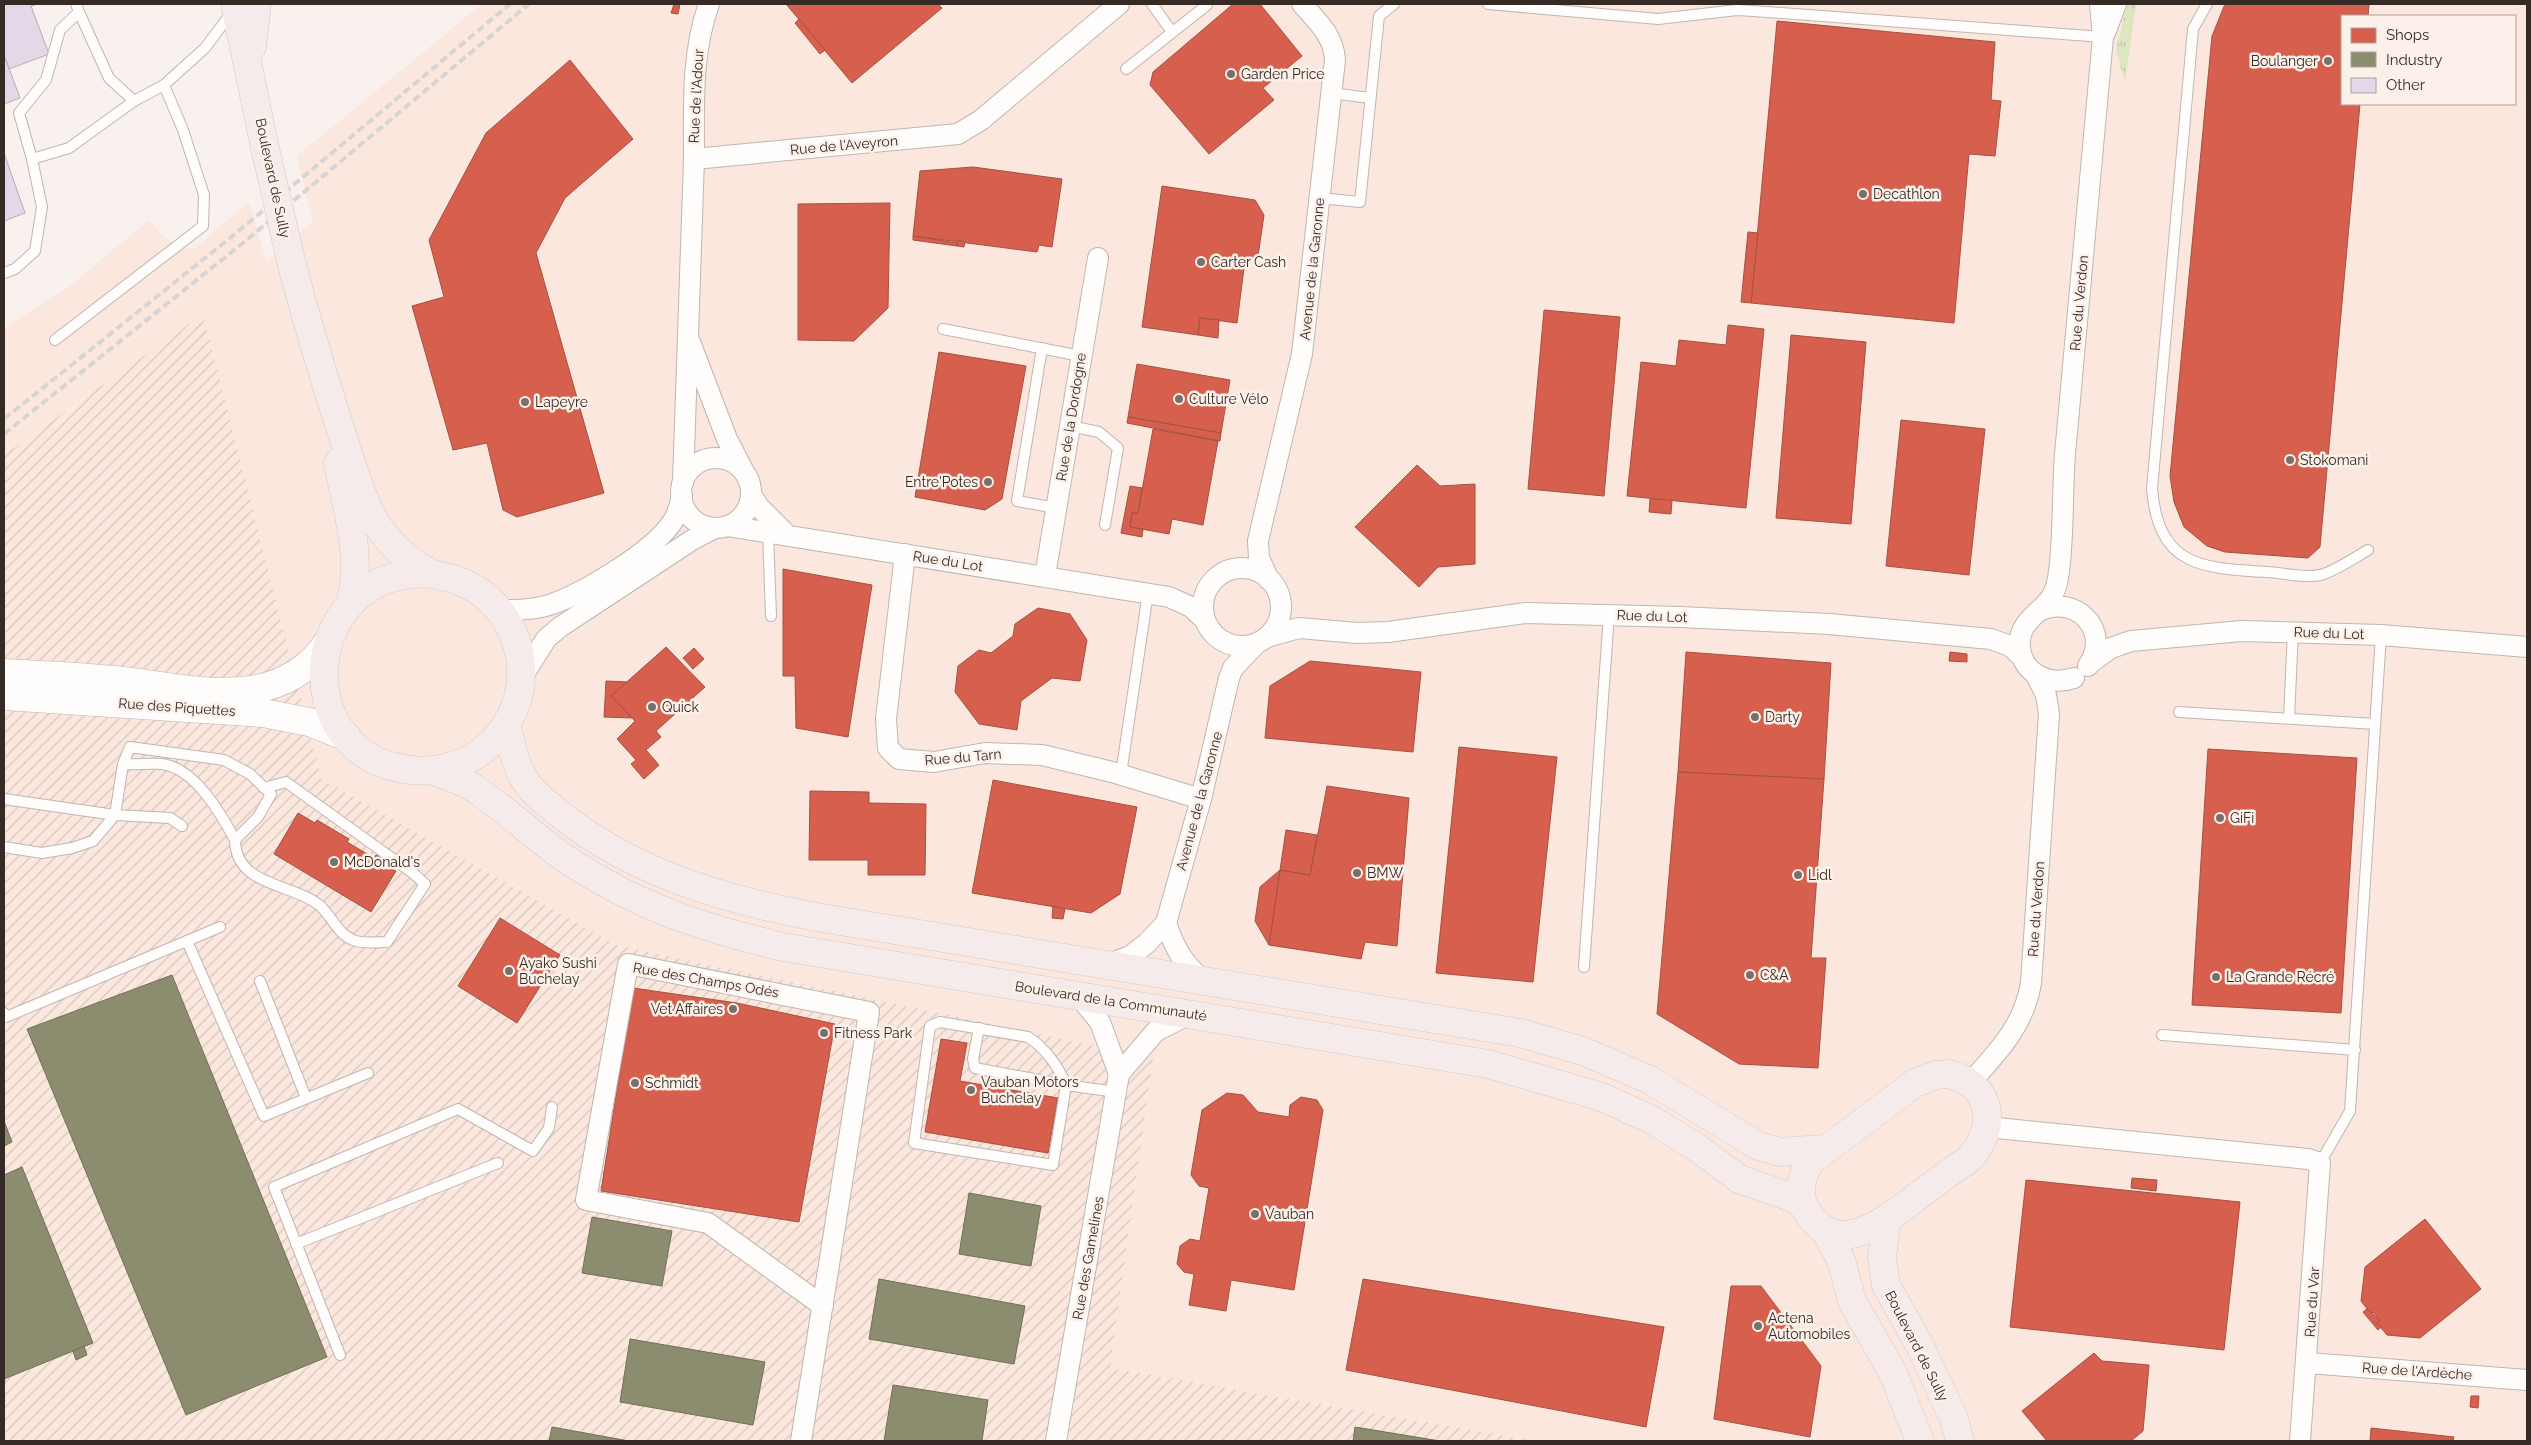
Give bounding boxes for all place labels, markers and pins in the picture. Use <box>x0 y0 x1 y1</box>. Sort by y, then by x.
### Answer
place label: Boulanger <box>2251 53 2318 69</box>
marker: Boulanger <box>2322 55 2334 67</box>
place label: Garden Price <box>1241 66 1325 82</box>
marker: Garden Price <box>1225 68 1237 80</box>
place label: Decathlon <box>1873 186 1940 202</box>
marker: Decathlon <box>1857 188 1869 200</box>
place label: Carter Cash <box>1211 254 1286 270</box>
marker: Carter Cash <box>1195 256 1207 268</box>
place label: Culture Vélo <box>1189 391 1269 407</box>
marker: Culture Vélo <box>1173 393 1185 405</box>
place label: Lapeyre <box>535 394 588 410</box>
marker: Lapeyre <box>519 396 531 408</box>
place label: Stokomani <box>2300 452 2368 468</box>
marker: Stokomani <box>2284 454 2296 466</box>
place label: Entre'Potes <box>905 474 978 490</box>
marker: Entre'Potes <box>982 476 994 488</box>
place label: Quick <box>662 699 700 715</box>
marker: Quick <box>646 701 658 713</box>
place label: Darty <box>1765 709 1800 725</box>
marker: Darty <box>1749 711 1761 723</box>
place label: GiFi <box>2230 810 2254 826</box>
marker: GiFi <box>2214 812 2226 824</box>
place label: McDonald's <box>344 854 420 870</box>
marker: McDonald's <box>328 856 340 868</box>
place label: BMW <box>1367 865 1404 881</box>
marker: BMW <box>1351 867 1363 879</box>
place label: Lidl <box>1808 867 1832 883</box>
marker: Lidl <box>1792 869 1804 881</box>
place label: Ayako Sushi Buchelay <box>519 955 597 987</box>
marker: Ayako Sushi Buchelay <box>503 965 515 977</box>
place label: C&A <box>1760 967 1789 983</box>
marker: C&A <box>1744 969 1756 981</box>
place label: La Grande Récré <box>2226 969 2334 985</box>
marker: La Grande Récré <box>2210 971 2222 983</box>
place label: Vet Affaires <box>651 1001 723 1017</box>
marker: Vet Affaires <box>727 1003 739 1015</box>
place label: Fitness Park <box>834 1025 913 1041</box>
marker: Fitness Park <box>818 1027 830 1039</box>
place label: Vauban Motors Buchelay <box>981 1074 1079 1106</box>
place label: Schmidt <box>645 1075 699 1091</box>
marker: Schmidt <box>629 1077 641 1089</box>
marker: Vauban Motors Buchelay <box>965 1084 977 1096</box>
place label: Vauban <box>1265 1206 1314 1222</box>
marker: Vauban <box>1249 1208 1261 1220</box>
place label: Actena Automobiles <box>1768 1310 1850 1342</box>
marker: Actena Automobiles <box>1752 1320 1764 1332</box>

